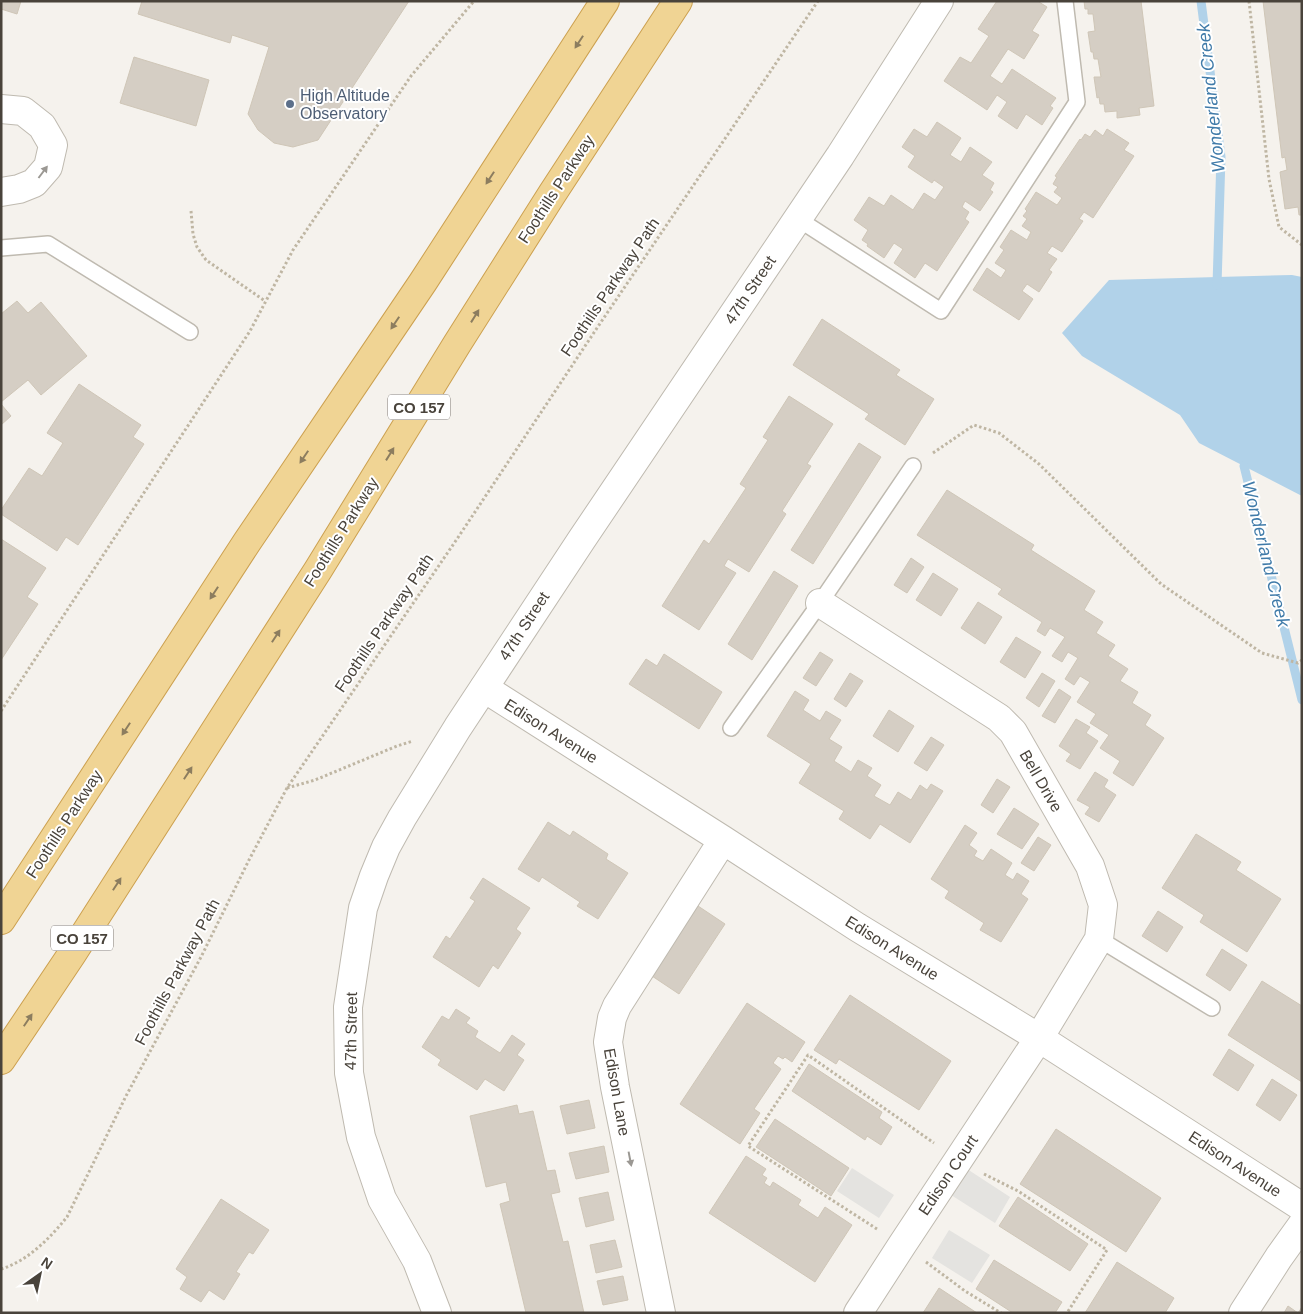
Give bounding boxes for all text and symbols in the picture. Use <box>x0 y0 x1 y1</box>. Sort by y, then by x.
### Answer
water label: Wonderland Creek <box>1193 21 1229 174</box>
one-way arrow <box>574 35 584 49</box>
place label: High Altitude Observatory <box>300 87 390 122</box>
marker: High Altitude Observatory <box>284 98 296 110</box>
street label: Foothills Parkway <box>515 132 597 246</box>
one-way arrow <box>38 165 48 179</box>
one-way arrow <box>486 172 495 185</box>
street label: Foothills Parkway Path <box>557 215 663 359</box>
street label: 47th Street <box>721 252 779 327</box>
one-way arrow <box>471 309 480 322</box>
one-way arrow <box>390 316 400 330</box>
road number: CO 157 <box>388 394 450 420</box>
one-way arrow <box>385 447 394 460</box>
one-way arrow <box>299 451 309 464</box>
street label: Foothills Parkway <box>301 474 381 590</box>
water label: Wonderland Creek <box>1238 479 1294 630</box>
street label: Foothills Parkway Path <box>331 551 437 695</box>
one-way arrow <box>209 586 219 599</box>
street label: 47th Street <box>496 588 553 663</box>
one-way arrow <box>271 629 280 643</box>
street label: Edison Avenue <box>501 696 601 766</box>
one-way arrow <box>121 722 130 736</box>
street label: Bell Drive <box>1017 747 1066 815</box>
one-way arrow <box>183 766 193 780</box>
street label: Foothills Parkway <box>23 767 105 881</box>
one-way arrow <box>112 877 122 890</box>
street label: Foothills Parkway Path <box>131 896 223 1048</box>
street label: Edison Avenue <box>842 913 942 983</box>
road number: CO 157 <box>51 926 113 950</box>
street label: 47th Street <box>342 991 360 1070</box>
one-way arrow <box>23 1013 33 1027</box>
street label: Edison Lane <box>601 1047 633 1137</box>
street label: Edison Avenue <box>1186 1128 1284 1200</box>
street label: Edison Court <box>915 1131 981 1218</box>
one-way arrow <box>626 1151 634 1167</box>
north arrow <box>15 1249 65 1299</box>
text: N <box>38 1254 56 1273</box>

